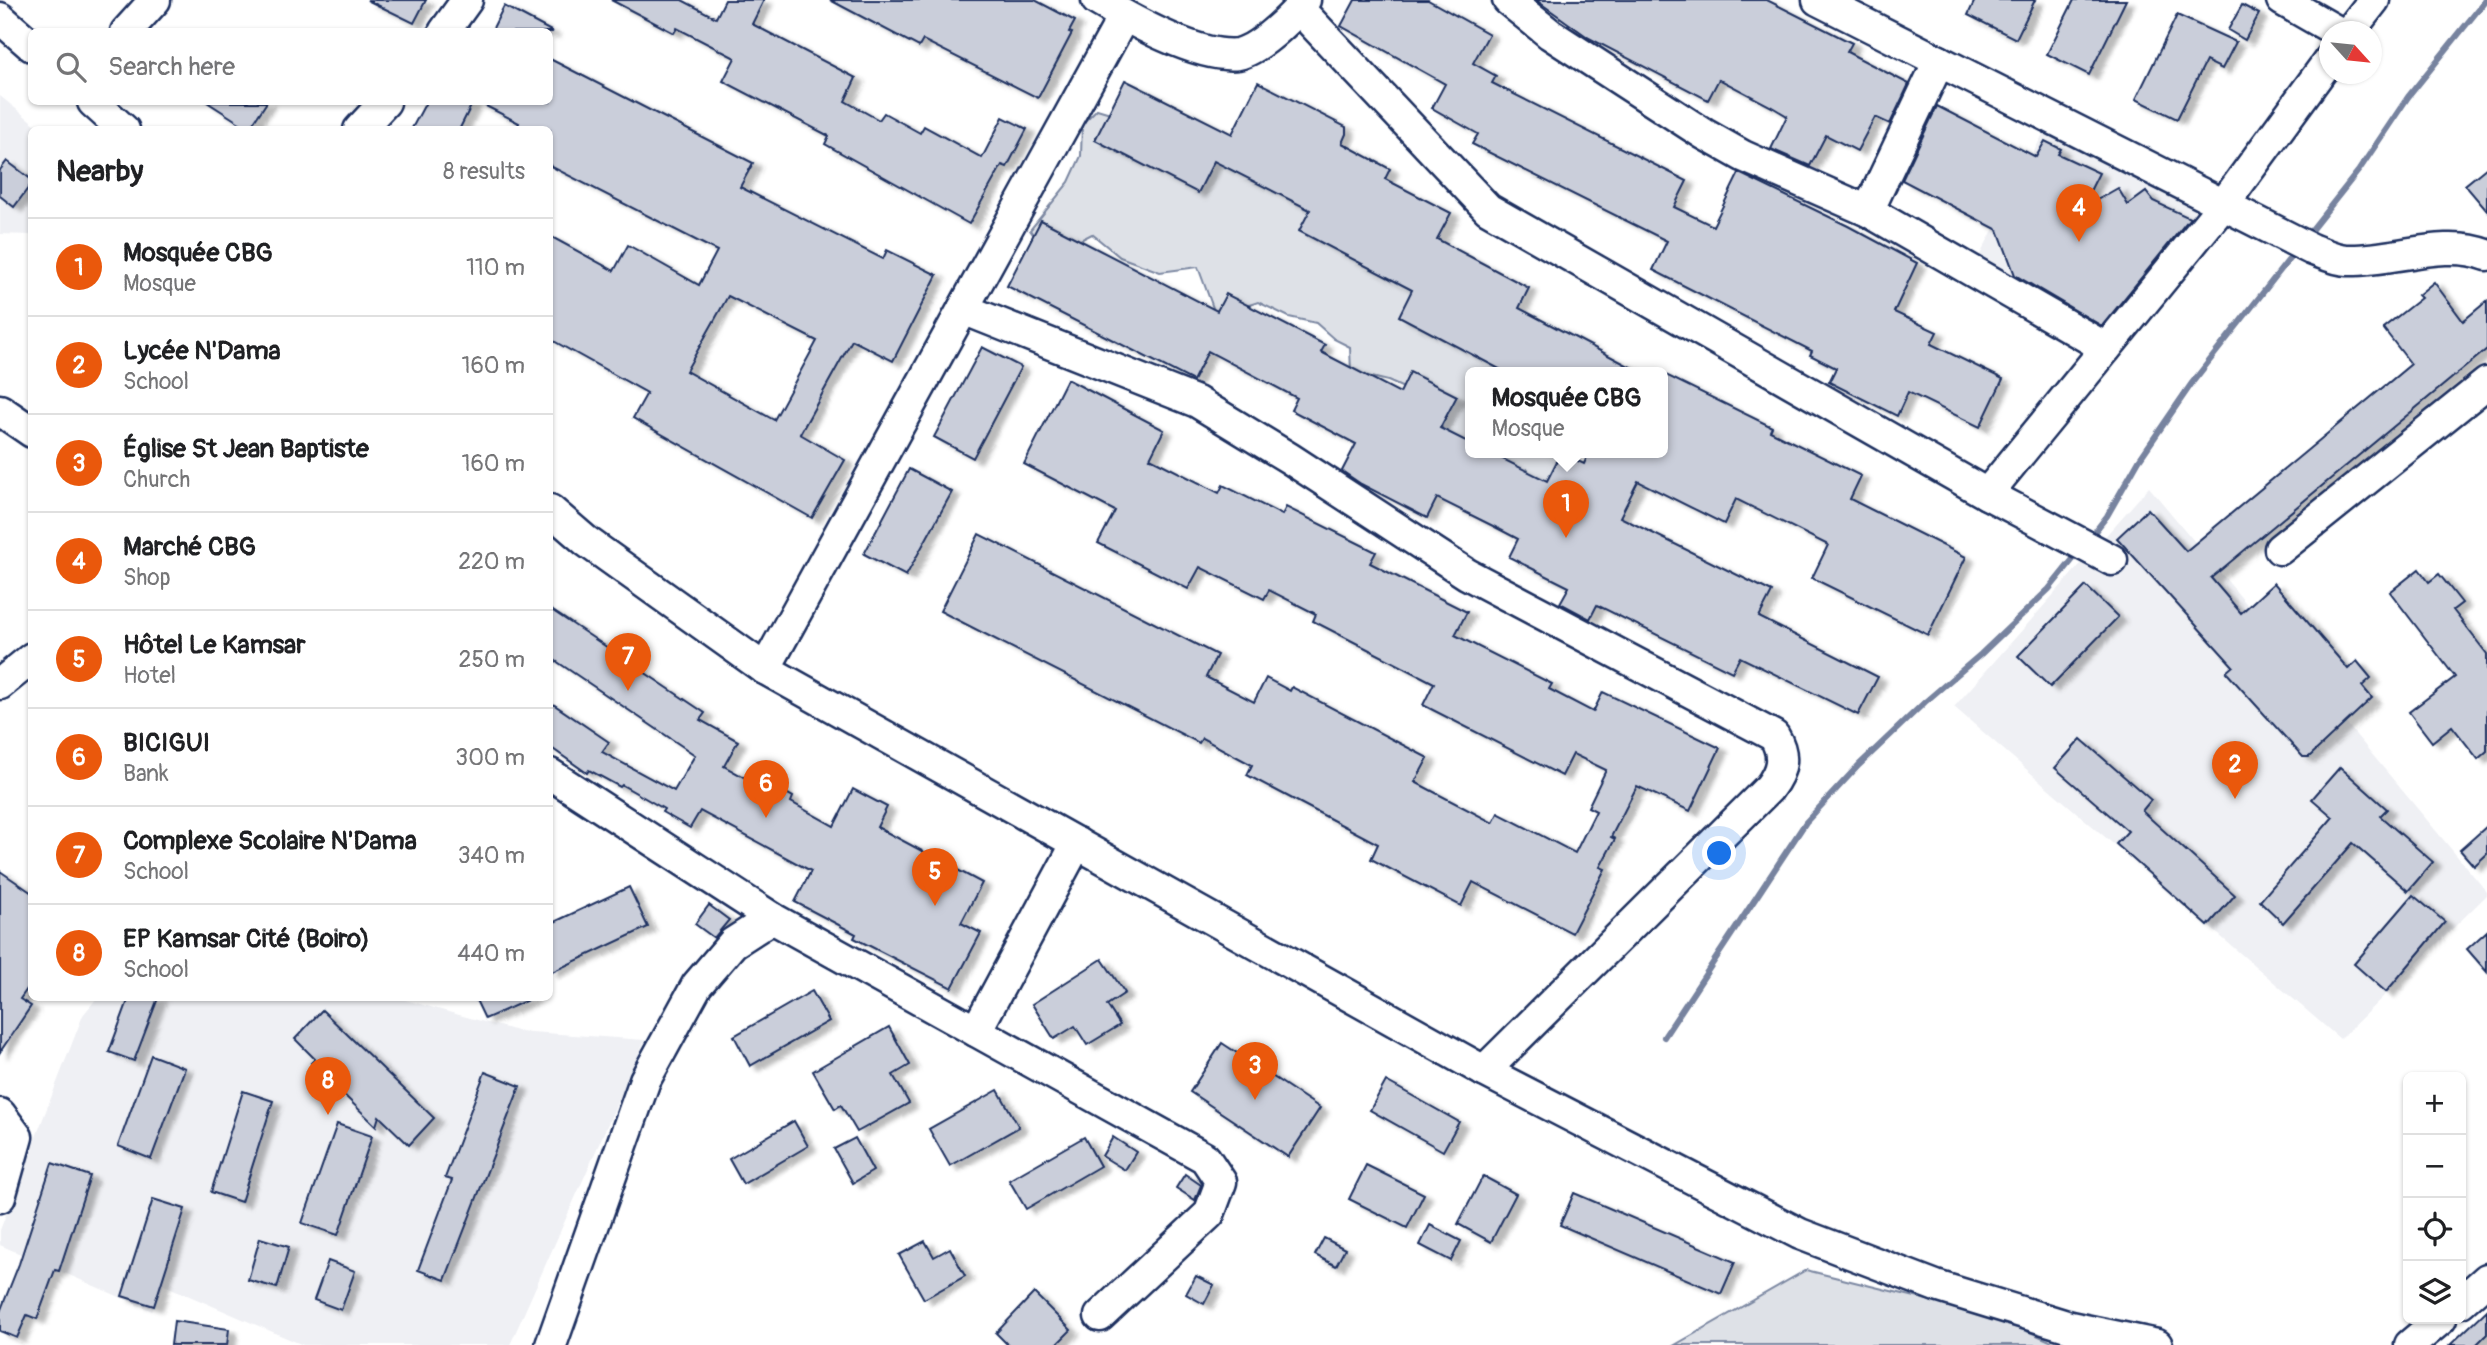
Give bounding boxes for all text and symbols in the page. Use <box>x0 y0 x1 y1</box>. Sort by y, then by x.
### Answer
north arrow <box>2319 21 2382 84</box>
search box <box>28 28 553 105</box>
icon: search <box>52 48 90 86</box>
text: Search here <box>108 51 235 83</box>
text: Nearby <box>56 153 143 190</box>
text: 8 results <box>443 157 525 186</box>
pin: 4 <box>2056 184 2102 242</box>
text: Mosquée CBG <box>123 237 273 269</box>
text: 1 <box>75 253 84 282</box>
text: 110 m <box>466 253 525 282</box>
text: Mosque <box>123 269 196 298</box>
text: Lycée N'Dama <box>123 335 281 367</box>
text: 2 <box>73 351 85 380</box>
text: 160 m <box>461 351 525 380</box>
text: School <box>123 367 189 396</box>
popup <box>1465 367 1668 458</box>
text: Mosquée CBG <box>1492 382 1641 414</box>
text: Mosque <box>1492 414 1564 443</box>
text: Église St Jean Baptiste <box>123 433 369 465</box>
text: 3 <box>73 449 85 478</box>
text: 160 m <box>461 449 525 478</box>
text: Church <box>123 465 190 494</box>
pin: 1 <box>1543 480 1589 538</box>
text: Marché CBG <box>123 531 256 563</box>
text: 4 <box>72 547 86 576</box>
text: 220 m <box>458 547 525 576</box>
text: Shop <box>123 563 171 592</box>
text: Hôtel Le Kamsar <box>123 629 305 661</box>
pin: 7 <box>605 633 651 691</box>
text: 5 <box>73 645 85 674</box>
text: 250 m <box>459 645 525 674</box>
text: Hotel <box>123 661 176 690</box>
text: BICIGUI <box>123 727 210 759</box>
pin: 2 <box>2212 741 2258 799</box>
text: 6 <box>72 743 86 772</box>
text: 300 m <box>455 743 525 772</box>
text: Bank <box>123 759 169 788</box>
pin: 6 <box>743 760 789 818</box>
text: Complexe Scolaire N'Dama <box>123 825 417 857</box>
your location <box>1702 836 1736 870</box>
text: 7 <box>73 841 85 870</box>
text: 340 m <box>458 841 525 870</box>
pin: 5 <box>912 848 958 906</box>
text: School <box>123 857 189 886</box>
text: EP Kamsar Cité (Boiro) <box>123 923 370 955</box>
text: 8 <box>73 939 85 968</box>
text: 440 m <box>457 939 525 968</box>
text: School <box>123 955 189 984</box>
pin: 3 <box>1232 1042 1278 1100</box>
pin: 8 <box>305 1057 351 1115</box>
map controls <box>2403 1072 2466 1324</box>
button: + <box>2403 1072 2466 1135</box>
button: − <box>2403 1135 2466 1198</box>
button: locate <box>2403 1198 2466 1261</box>
button: layers <box>2403 1261 2466 1324</box>

